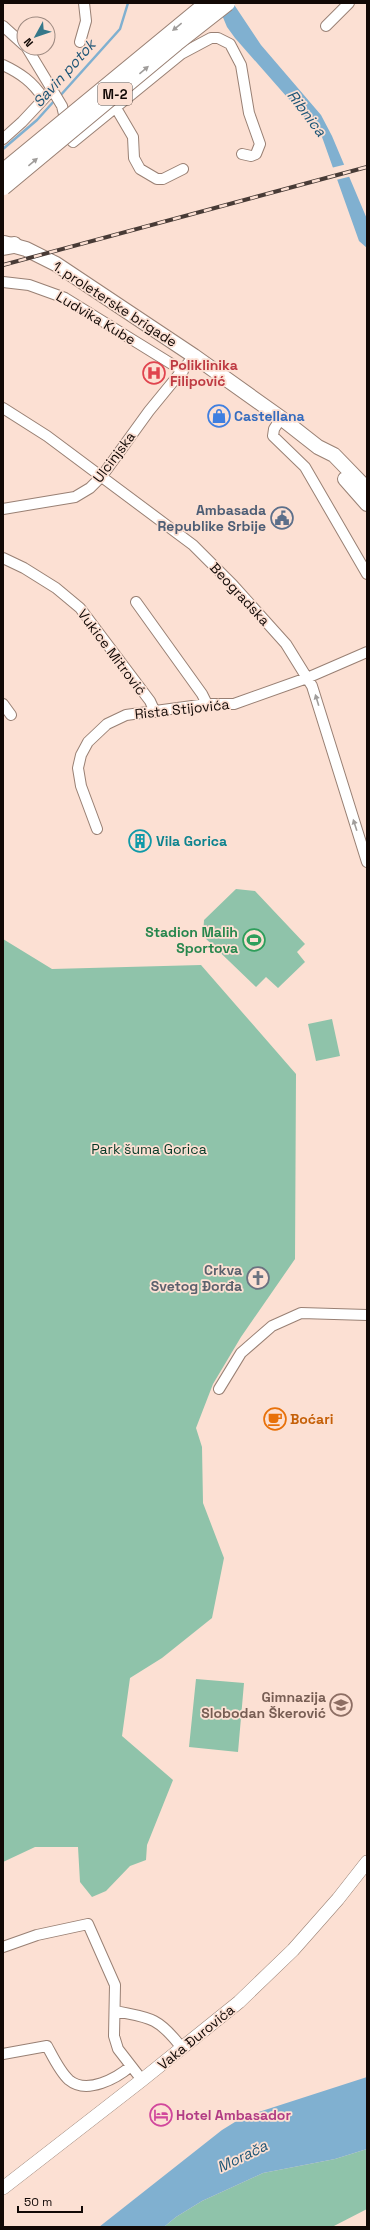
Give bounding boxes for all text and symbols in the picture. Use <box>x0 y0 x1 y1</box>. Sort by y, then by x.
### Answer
north arrow <box>16 16 56 56</box>
one-way arrow <box>172 23 183 31</box>
water label: Savin potok <box>29 34 101 111</box>
text: N <box>21 35 36 50</box>
one-way arrow <box>138 65 149 74</box>
road number: M-2 <box>98 83 132 105</box>
water label: Ribnica <box>283 86 331 140</box>
one-way arrow <box>28 158 39 167</box>
street label: 1. proleterske brigade <box>49 257 181 351</box>
street label: Ludvika Kube <box>53 287 139 349</box>
place label: Poliklinika Filipović <box>170 356 238 390</box>
hospital icon: Poliklinika Filipović <box>141 360 167 386</box>
shop icon: Castellana <box>206 403 232 429</box>
place label: Castellana <box>234 407 305 425</box>
street label: Ulcinjska <box>89 428 139 486</box>
place label: Ambasada Republike Srbije <box>158 501 266 535</box>
public building icon: Ambasada Republike Srbije <box>269 505 295 531</box>
street label: Beogradska <box>206 559 274 629</box>
street label: Vukice Mitrović <box>74 605 150 699</box>
one-way arrow <box>314 694 320 706</box>
street label: Rista Stijovića <box>134 695 230 723</box>
one-way arrow <box>352 818 358 830</box>
building icon: Vila Gorica <box>127 828 153 854</box>
place label: Vila Gorica <box>156 832 227 850</box>
place label: Stadion Malih Sportova <box>145 923 238 957</box>
sports icon: Stadion Malih Sportova <box>241 927 267 953</box>
park label: Park šuma Gorica <box>91 1140 207 1158</box>
place label: Crkva Svetog Đorđa <box>151 1261 242 1295</box>
church icon: Crkva Svetog Đorđa <box>245 1265 271 1291</box>
cafe icon: Boćari <box>262 1406 288 1432</box>
place label: Boćari <box>290 1410 333 1428</box>
place label: Gimnazija Slobodan Škerović <box>201 1688 326 1722</box>
school or university icon: Gimnazija Slobodan Škerović <box>328 1692 354 1718</box>
street label: Vaka Đurovića <box>154 2000 238 2074</box>
hotel icon: Hotel Ambasador <box>148 2102 174 2128</box>
place label: Hotel Ambasador <box>176 2106 291 2124</box>
water label: Morača <box>214 2136 271 2176</box>
scale bar <box>18 2188 82 2214</box>
text: 50 m <box>24 2194 52 2210</box>

